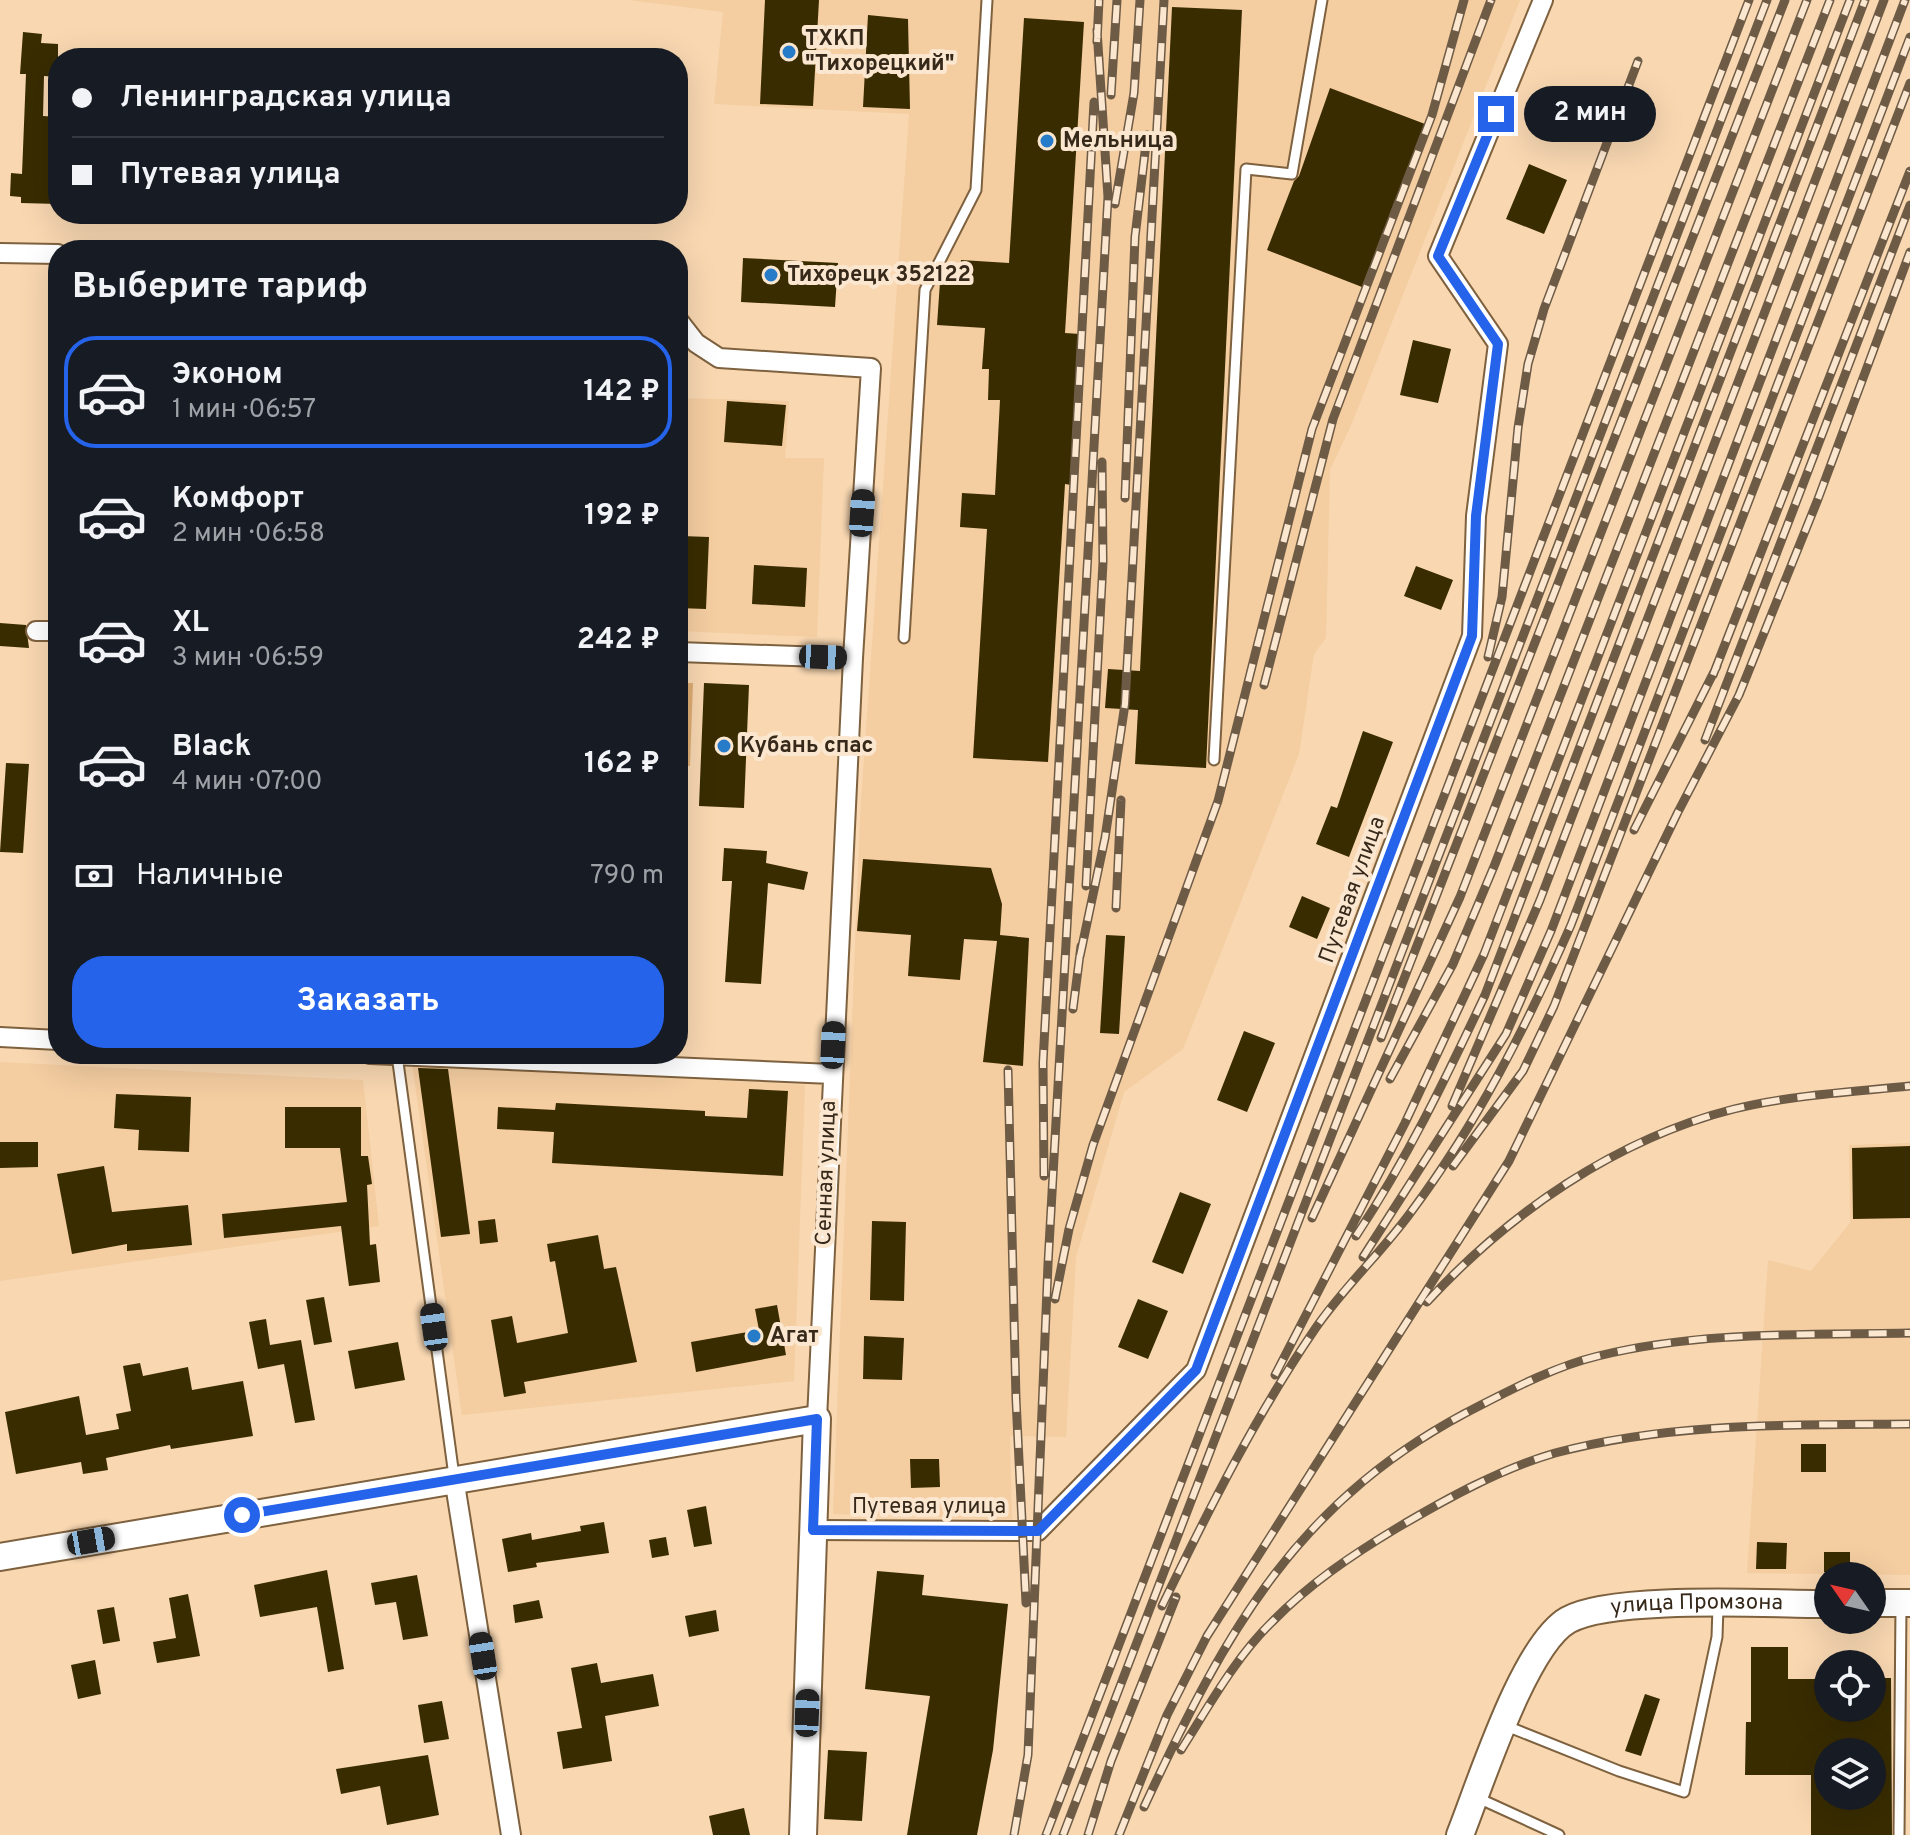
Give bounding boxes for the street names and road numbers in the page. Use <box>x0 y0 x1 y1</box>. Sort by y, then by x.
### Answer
street label: Путевая улица <box>1314 813 1392 967</box>
street label: Сенная улица <box>811 1100 843 1246</box>
street label: Путевая улица <box>852 1494 1006 1521</box>
street label: улица Промзона <box>1609 1589 1783 1621</box>

